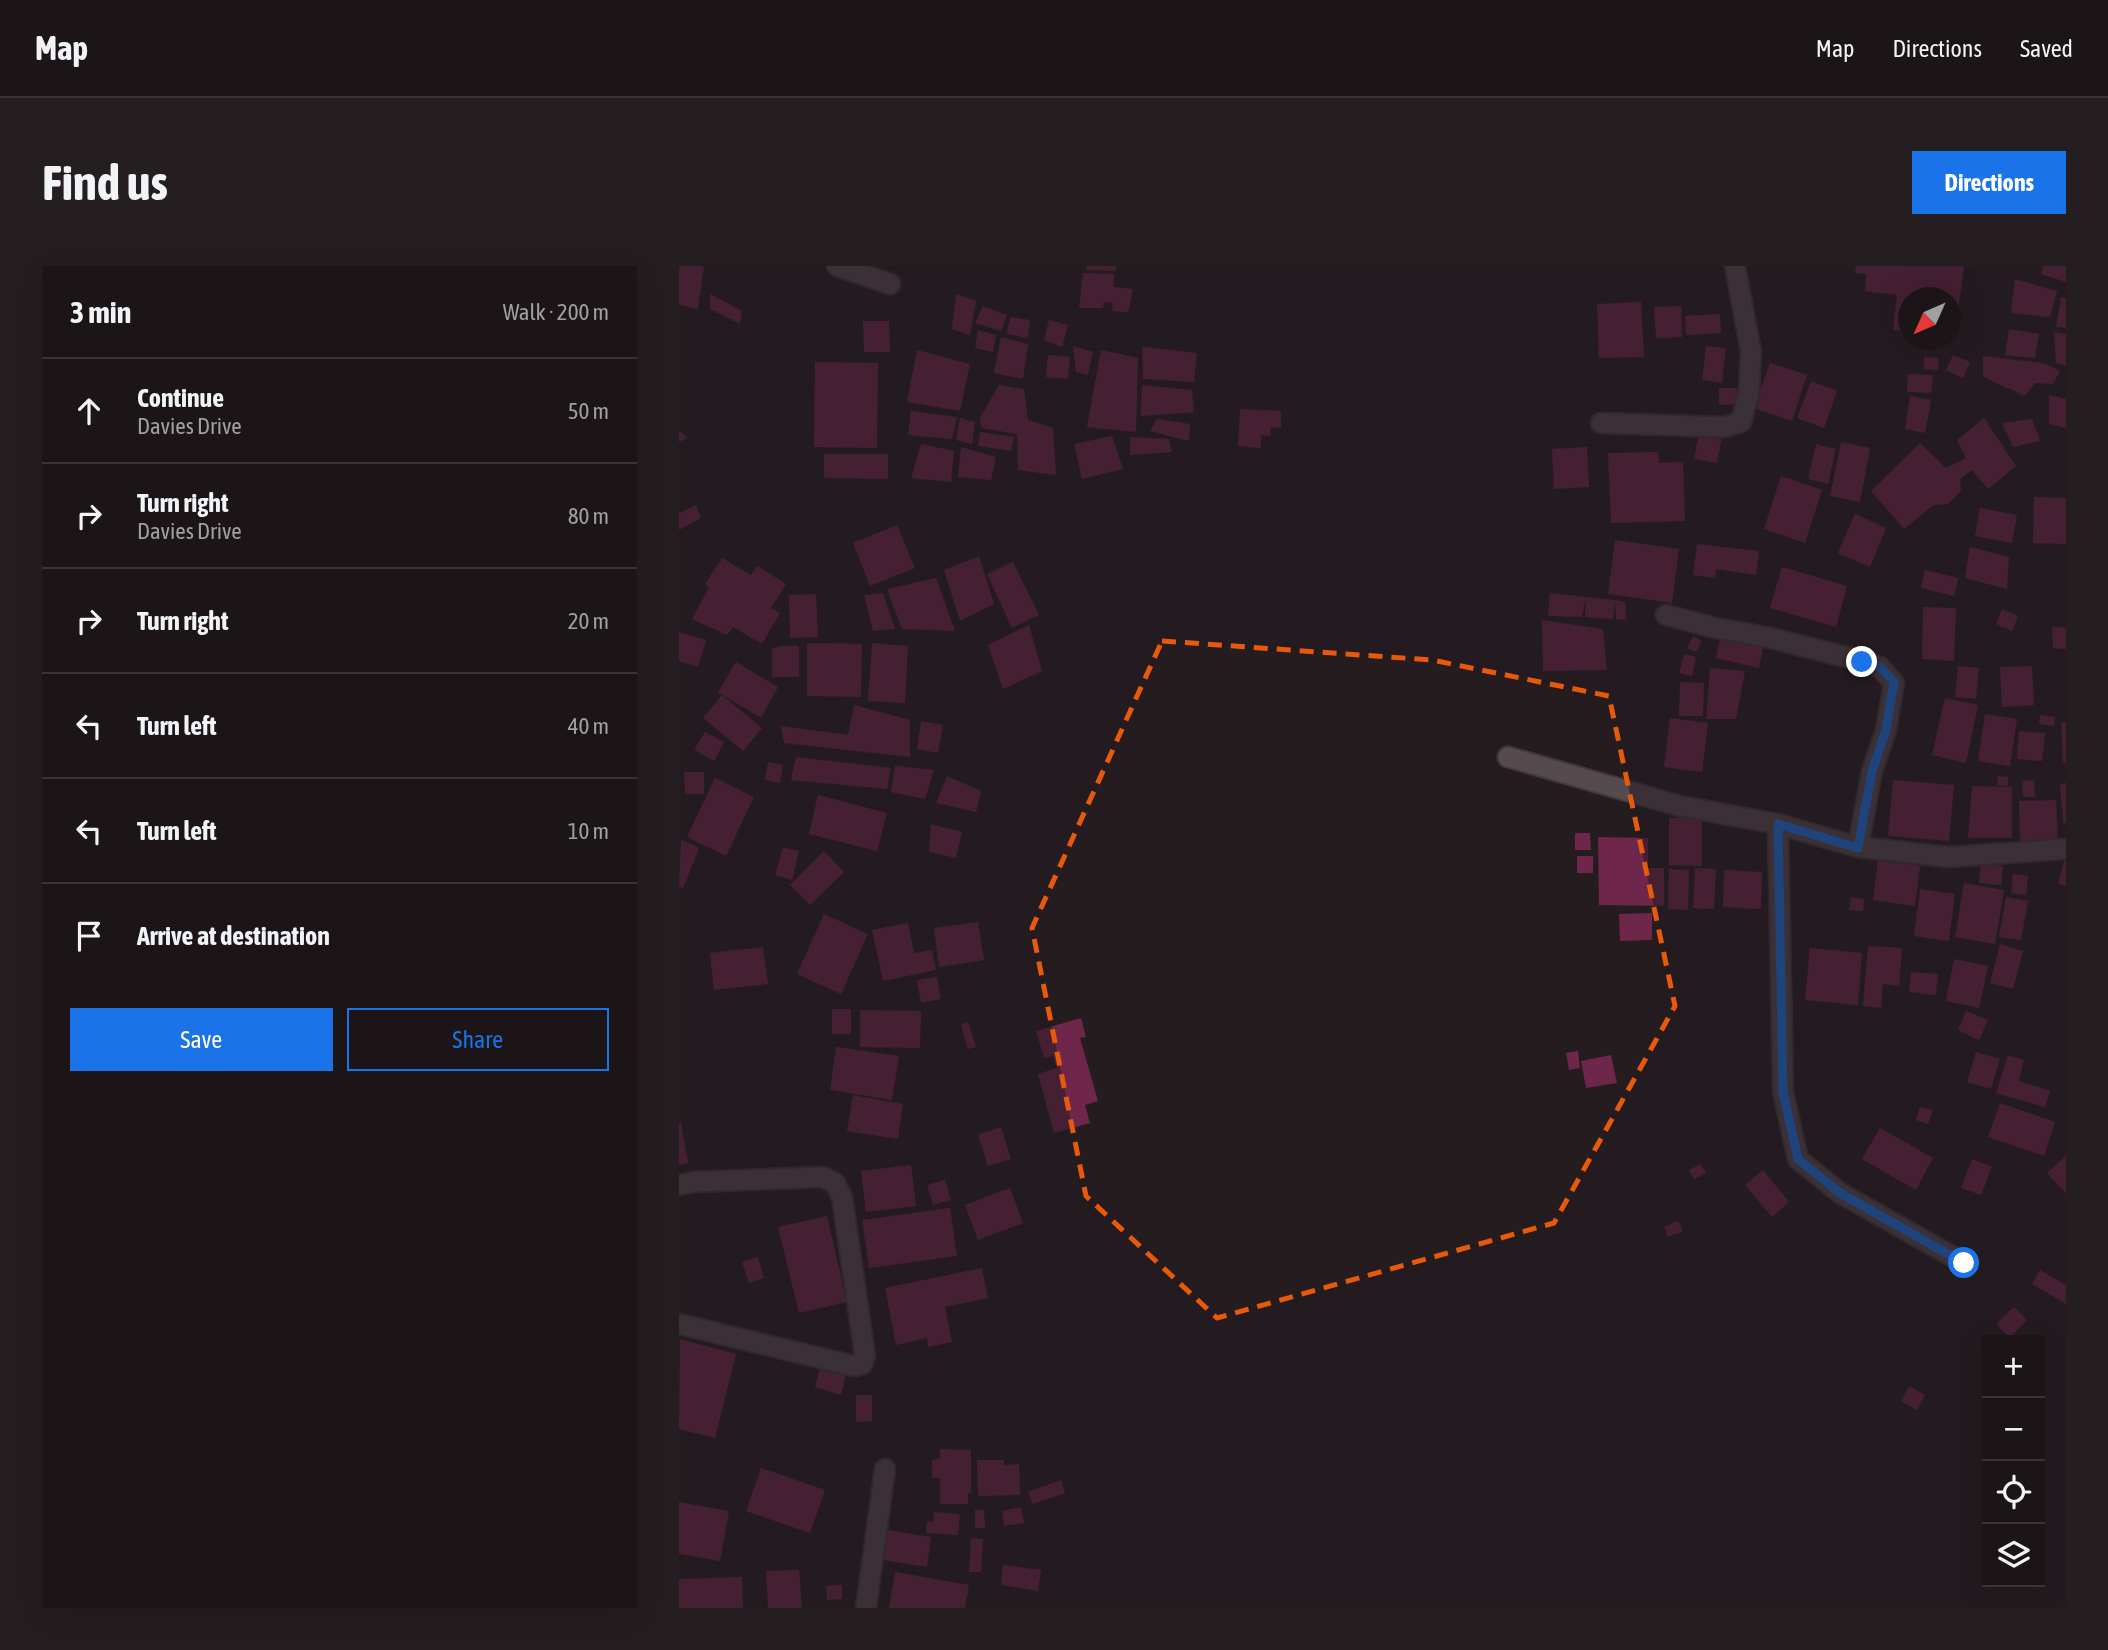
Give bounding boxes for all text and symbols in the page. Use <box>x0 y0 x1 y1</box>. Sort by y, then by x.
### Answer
text: Map <box>35 29 88 67</box>
text: Map <box>1816 35 1854 62</box>
text: Directions <box>1892 35 1982 62</box>
text: Saved <box>2020 35 2073 62</box>
button: Directions <box>1912 151 2066 214</box>
text: Find us <box>42 154 168 210</box>
north arrow <box>1898 287 1961 350</box>
text: 3 min <box>70 295 131 329</box>
text: Walk · 200 m <box>503 299 609 325</box>
text: Continue <box>137 383 224 413</box>
icon: ahead <box>70 392 108 430</box>
text: 50 m <box>568 398 609 424</box>
text: Davies Drive <box>137 413 242 439</box>
text: Turn right <box>137 488 228 518</box>
icon: right <box>70 497 108 535</box>
text: 80 m <box>568 503 609 529</box>
text: Davies Drive <box>137 518 242 544</box>
icon: right <box>70 602 108 640</box>
text: Turn right <box>137 606 228 636</box>
text: 20 m <box>568 608 609 634</box>
route end <box>1846 646 1877 677</box>
icon: left <box>70 707 108 745</box>
text: Turn left <box>137 711 217 741</box>
text: 40 m <box>568 713 609 739</box>
icon: left <box>70 812 108 850</box>
text: Turn left <box>137 816 217 846</box>
text: 10 m <box>568 818 609 844</box>
icon: arrive <box>70 917 108 955</box>
text: Arrive at destination <box>137 921 330 951</box>
button: Save <box>70 1008 333 1071</box>
button: Share <box>347 1008 609 1071</box>
route start <box>1948 1247 1979 1278</box>
map controls <box>1982 1335 2045 1587</box>
button: + <box>1982 1335 2045 1398</box>
button: − <box>1982 1398 2045 1461</box>
button: locate <box>1982 1461 2045 1524</box>
button: layers <box>1982 1524 2045 1587</box>

